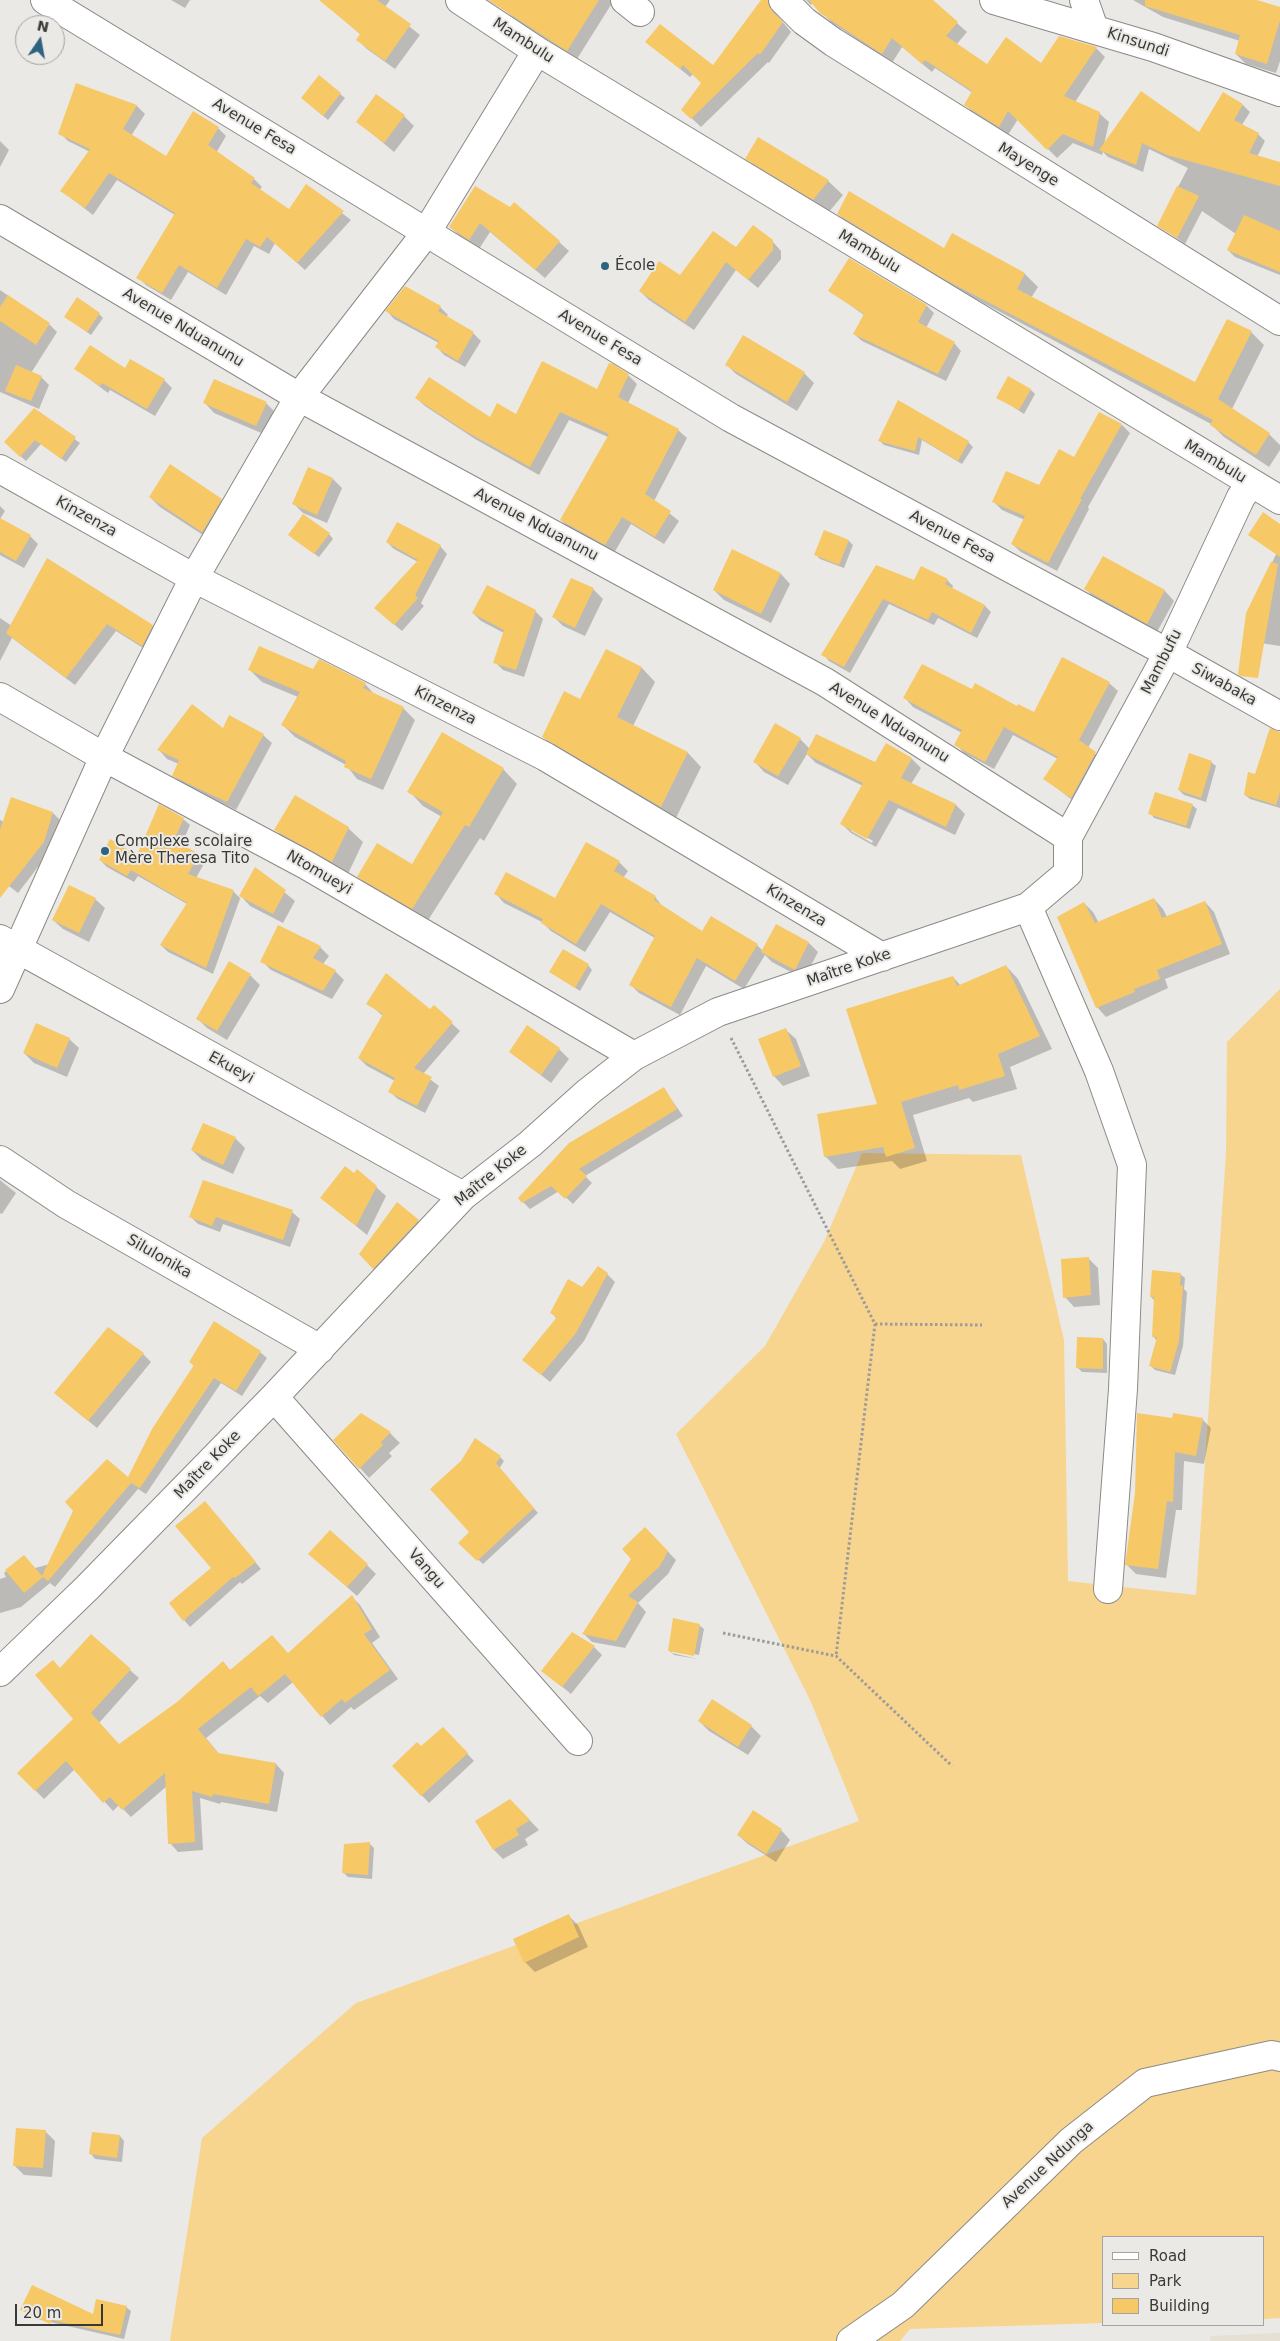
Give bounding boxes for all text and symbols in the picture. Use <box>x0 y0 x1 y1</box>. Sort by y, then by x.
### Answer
north arrow <box>15 15 65 65</box>
street label: Mambulu <box>489 15 557 67</box>
text: N <box>36 17 50 35</box>
street label: Kinsundi <box>1105 25 1171 61</box>
street label: Avenue Fesa <box>209 95 299 159</box>
street label: Mayenge <box>994 139 1062 191</box>
street label: Mambulu <box>835 226 903 278</box>
place label: École <box>615 257 655 275</box>
marker: École <box>599 260 611 272</box>
street label: Avenue Nduanunu <box>119 285 247 371</box>
street label: Avenue Fesa <box>555 306 645 370</box>
street label: Mambulu <box>1181 436 1249 488</box>
street label: Avenue Nduanunu <box>471 485 601 565</box>
street label: Kinzenza <box>52 493 120 541</box>
street label: Avenue Fesa <box>906 507 998 567</box>
street label: Mambufu <box>1138 626 1186 698</box>
street label: Siwabaka <box>1188 660 1260 710</box>
street label: Avenue Nduanunu <box>826 679 952 767</box>
street label: Kinzenza <box>411 683 479 729</box>
place label: Complexe scolaire Mère Theresa Tito <box>115 833 252 868</box>
marker: Complexe scolaire Mère Theresa Tito <box>99 845 111 857</box>
street label: Ntomueyi <box>283 847 355 899</box>
street label: Kinzenza <box>763 881 829 931</box>
street label: Maître Koke <box>805 945 893 991</box>
street label: Ekueyi <box>205 1048 257 1088</box>
street label: Maître Koke <box>451 1141 531 1211</box>
street label: Silulonika <box>123 1231 195 1283</box>
street label: Maître Koke <box>171 1427 245 1503</box>
street label: Vangu <box>404 1545 448 1593</box>
street label: Avenue Ndunga <box>998 2118 1098 2212</box>
legend <box>1102 2236 1265 2326</box>
text: Road <box>1149 2247 1187 2265</box>
text: Park <box>1149 2272 1181 2290</box>
scale bar <box>18 2294 105 2326</box>
text: Building <box>1149 2297 1210 2315</box>
text: 20 m <box>23 2304 61 2322</box>

